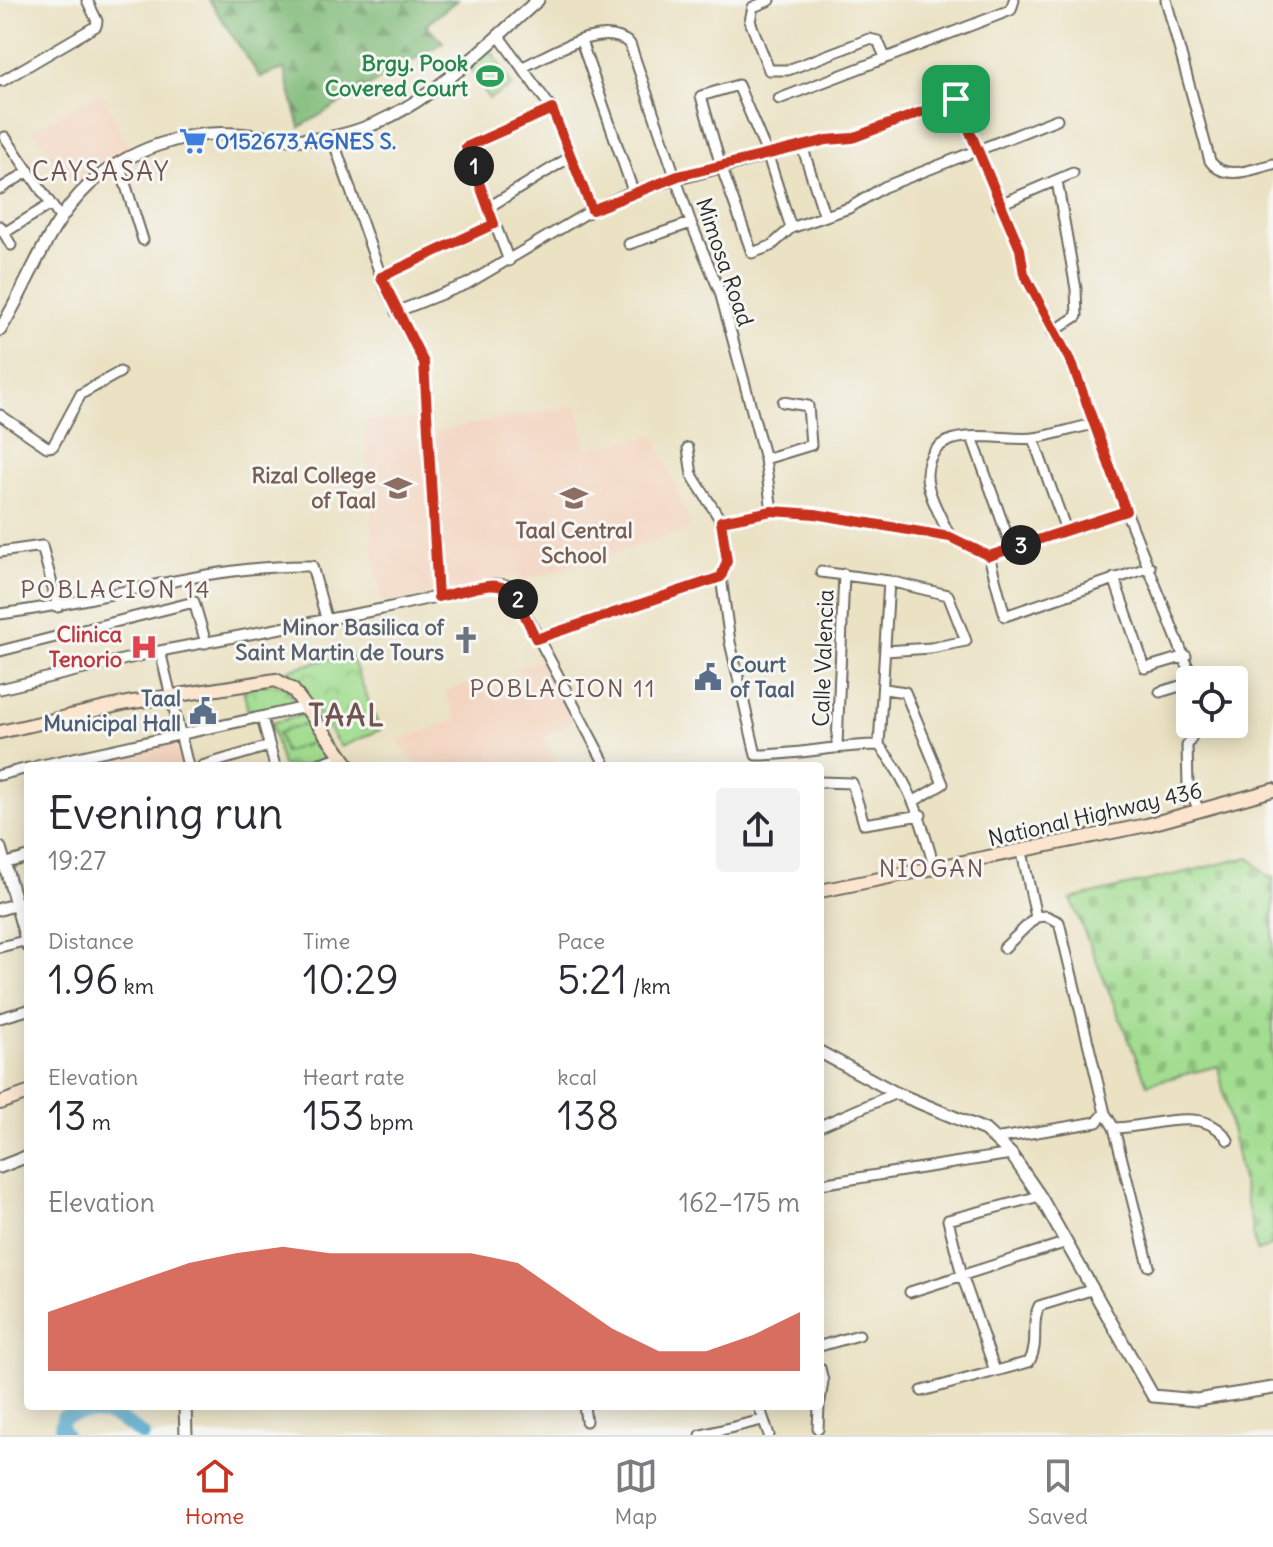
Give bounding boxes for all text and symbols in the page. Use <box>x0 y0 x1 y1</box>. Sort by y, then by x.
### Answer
place label: Brgy. Pook Covered Court <box>325 49 469 102</box>
sports icon: Brgy. Pook Covered Court <box>475 61 505 91</box>
pin <box>922 65 990 133</box>
icon: arrive <box>934 77 978 121</box>
supermarket icon: 0152673 AGNES S. <box>178 126 208 156</box>
place label: 0152673 AGNES S. <box>215 127 396 155</box>
pin: 1 <box>454 146 494 186</box>
text: 1 <box>470 152 478 180</box>
district label: CAYSASAY <box>32 155 170 188</box>
street label: Mimosa Road <box>690 194 760 330</box>
place label: Rizal College of Taal <box>252 461 376 514</box>
school or university icon: Rizal College of Taal <box>383 473 413 503</box>
school or university icon: Taal Central School <box>559 483 589 513</box>
place label: Taal Central School <box>515 516 633 569</box>
pin: 3 <box>1001 525 1041 565</box>
text: 3 <box>1015 531 1027 559</box>
district label: POBLACION 14 <box>20 574 212 604</box>
pin: 2 <box>498 579 538 619</box>
text: 2 <box>512 585 524 613</box>
street label: Calle Valencia <box>807 589 839 727</box>
place label: Minor Basilica of Saint Martin de Tours <box>235 613 445 666</box>
place label: Clinica Tenorio <box>49 620 122 673</box>
church icon: Minor Basilica of Saint Martin de Tours <box>451 625 481 655</box>
hospital icon: Clinica Tenorio <box>129 632 159 662</box>
place label: Court of Taal <box>730 650 795 703</box>
public building icon: Court of Taal <box>693 662 723 692</box>
map controls <box>1176 666 1248 738</box>
button: locate <box>1176 666 1248 738</box>
district label: POBLACION 11 <box>470 673 656 703</box>
place label: Taal Municipal Hall <box>43 684 181 737</box>
public building icon: Taal Municipal Hall <box>188 696 218 726</box>
district label: TAAL <box>308 696 386 734</box>
street label: National Highway 436 <box>985 776 1205 852</box>
text: Evening run <box>48 786 283 841</box>
button: share <box>716 788 800 872</box>
text: 19:27 <box>48 844 106 877</box>
district label: NIOGAN <box>879 853 985 883</box>
text: Distance <box>48 927 134 955</box>
text: Time <box>303 927 350 955</box>
text: Pace <box>557 927 605 955</box>
text: 1.96 <box>48 955 118 1005</box>
text: 10:29 <box>303 955 399 1005</box>
text: 5:21 <box>557 955 627 1005</box>
text: km <box>118 972 154 1000</box>
text: /km <box>627 972 671 1000</box>
text: Elevation <box>48 1063 138 1091</box>
text: Heart rate <box>303 1063 405 1091</box>
text: kcal <box>557 1063 597 1091</box>
text: 13 <box>48 1091 87 1141</box>
text: 153 <box>303 1091 364 1141</box>
text: 138 <box>557 1091 619 1141</box>
text: m <box>87 1108 111 1136</box>
text: bpm <box>364 1108 413 1136</box>
text: Elevation <box>48 1186 155 1219</box>
text: 162–175 m <box>679 1186 800 1219</box>
tab: Home <box>185 1454 244 1530</box>
tab: Map <box>614 1454 658 1530</box>
tab: Saved <box>1028 1454 1088 1530</box>

